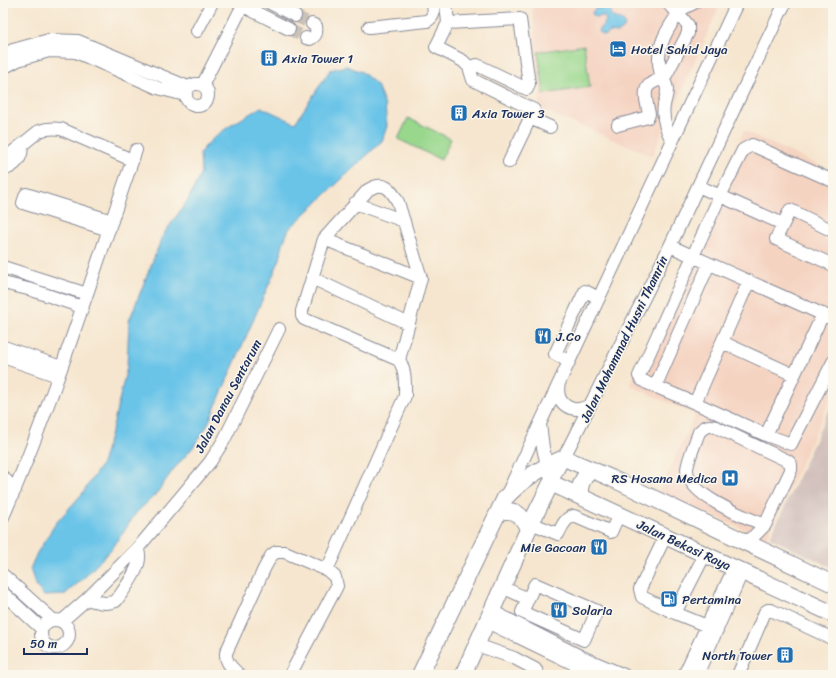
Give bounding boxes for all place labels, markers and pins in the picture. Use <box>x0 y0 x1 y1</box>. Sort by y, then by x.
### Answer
place label: Hotel Sahid Jaya <box>631 38 728 61</box>
hotel icon: Hotel Sahid Jaya <box>608 39 628 59</box>
place label: Axia Tower 1 <box>281 47 354 70</box>
building icon: Axia Tower 1 <box>259 48 279 68</box>
place label: Axia Tower 3 <box>471 102 545 125</box>
building icon: Axia Tower 3 <box>449 103 469 123</box>
place label: J.Co <box>555 325 581 348</box>
restaurant icon: J.Co <box>533 326 553 346</box>
place label: RS Hosana Medica <box>612 467 717 490</box>
hospital icon: RS Hosana Medica <box>720 468 740 488</box>
place label: Mie Gacoan <box>520 536 586 559</box>
restaurant icon: Mie Gacoan <box>589 537 609 557</box>
place label: Pertamina <box>682 588 742 611</box>
fuel station icon: Pertamina <box>659 589 679 609</box>
place label: Solaria <box>572 599 613 622</box>
restaurant icon: Solaria <box>549 600 569 620</box>
place label: North Tower <box>702 644 773 667</box>
building icon: North Tower <box>775 645 795 665</box>

